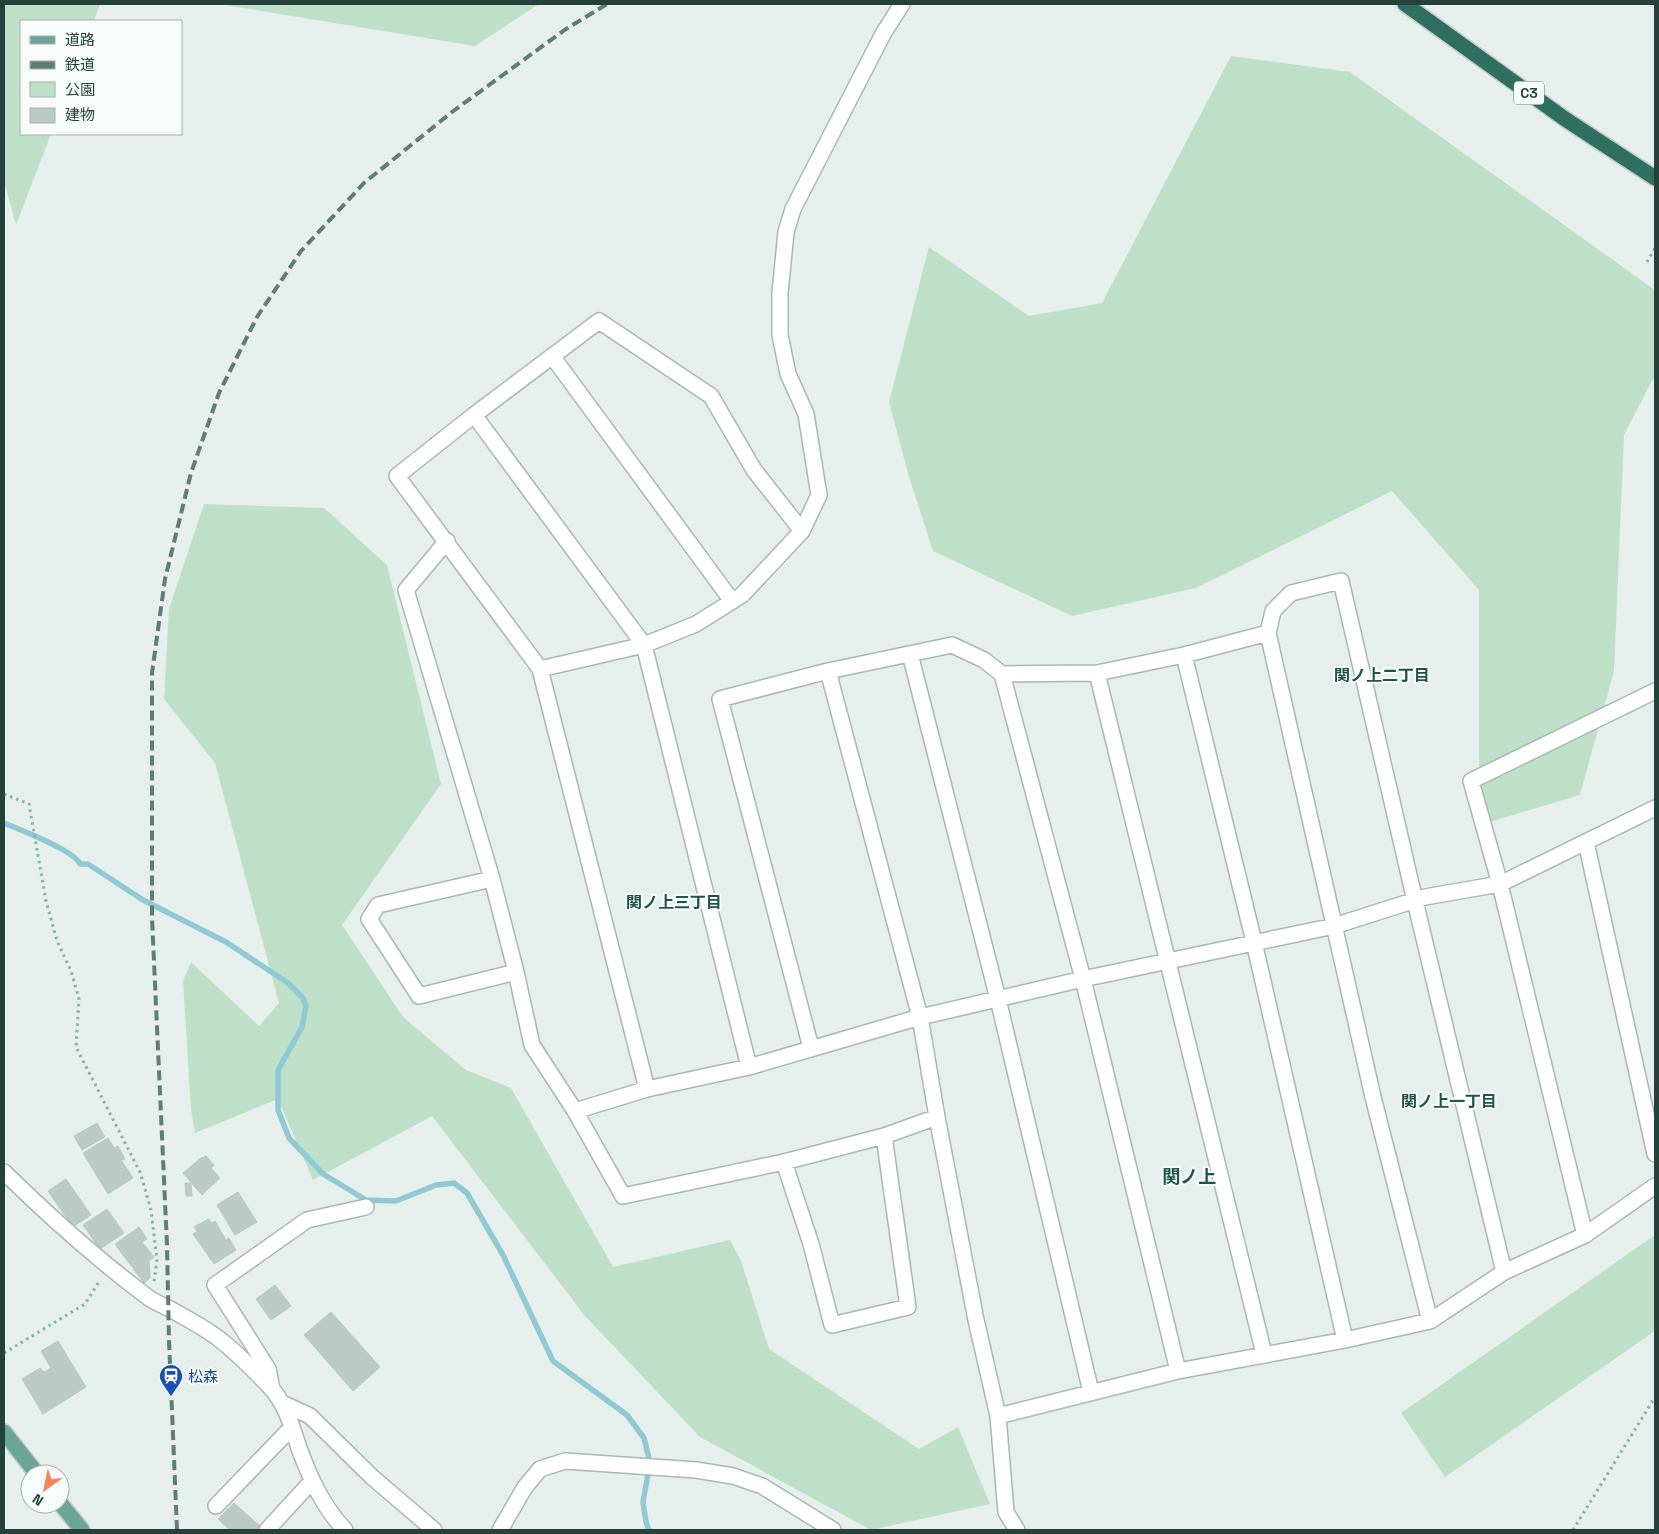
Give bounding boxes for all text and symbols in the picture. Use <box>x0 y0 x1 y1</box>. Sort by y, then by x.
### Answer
legend <box>20 20 182 135</box>
text: 道路 <box>65 30 95 49</box>
text: 鉄道 <box>65 55 95 74</box>
text: 公園 <box>65 80 95 99</box>
road number: C3 <box>1514 82 1544 105</box>
text: 建物 <box>65 105 95 124</box>
district label: 関ノ上二丁目 <box>1334 665 1430 686</box>
district label: 関ノ上三丁目 <box>626 892 722 913</box>
district label: 関ノ上一丁目 <box>1401 1091 1497 1112</box>
district label: 関ノ上 <box>1162 1165 1216 1188</box>
station icon: 松森 <box>158 1363 184 1397</box>
place label: 松森 <box>188 1367 218 1386</box>
north arrow <box>20 1464 70 1514</box>
text: N <box>29 1490 47 1510</box>

